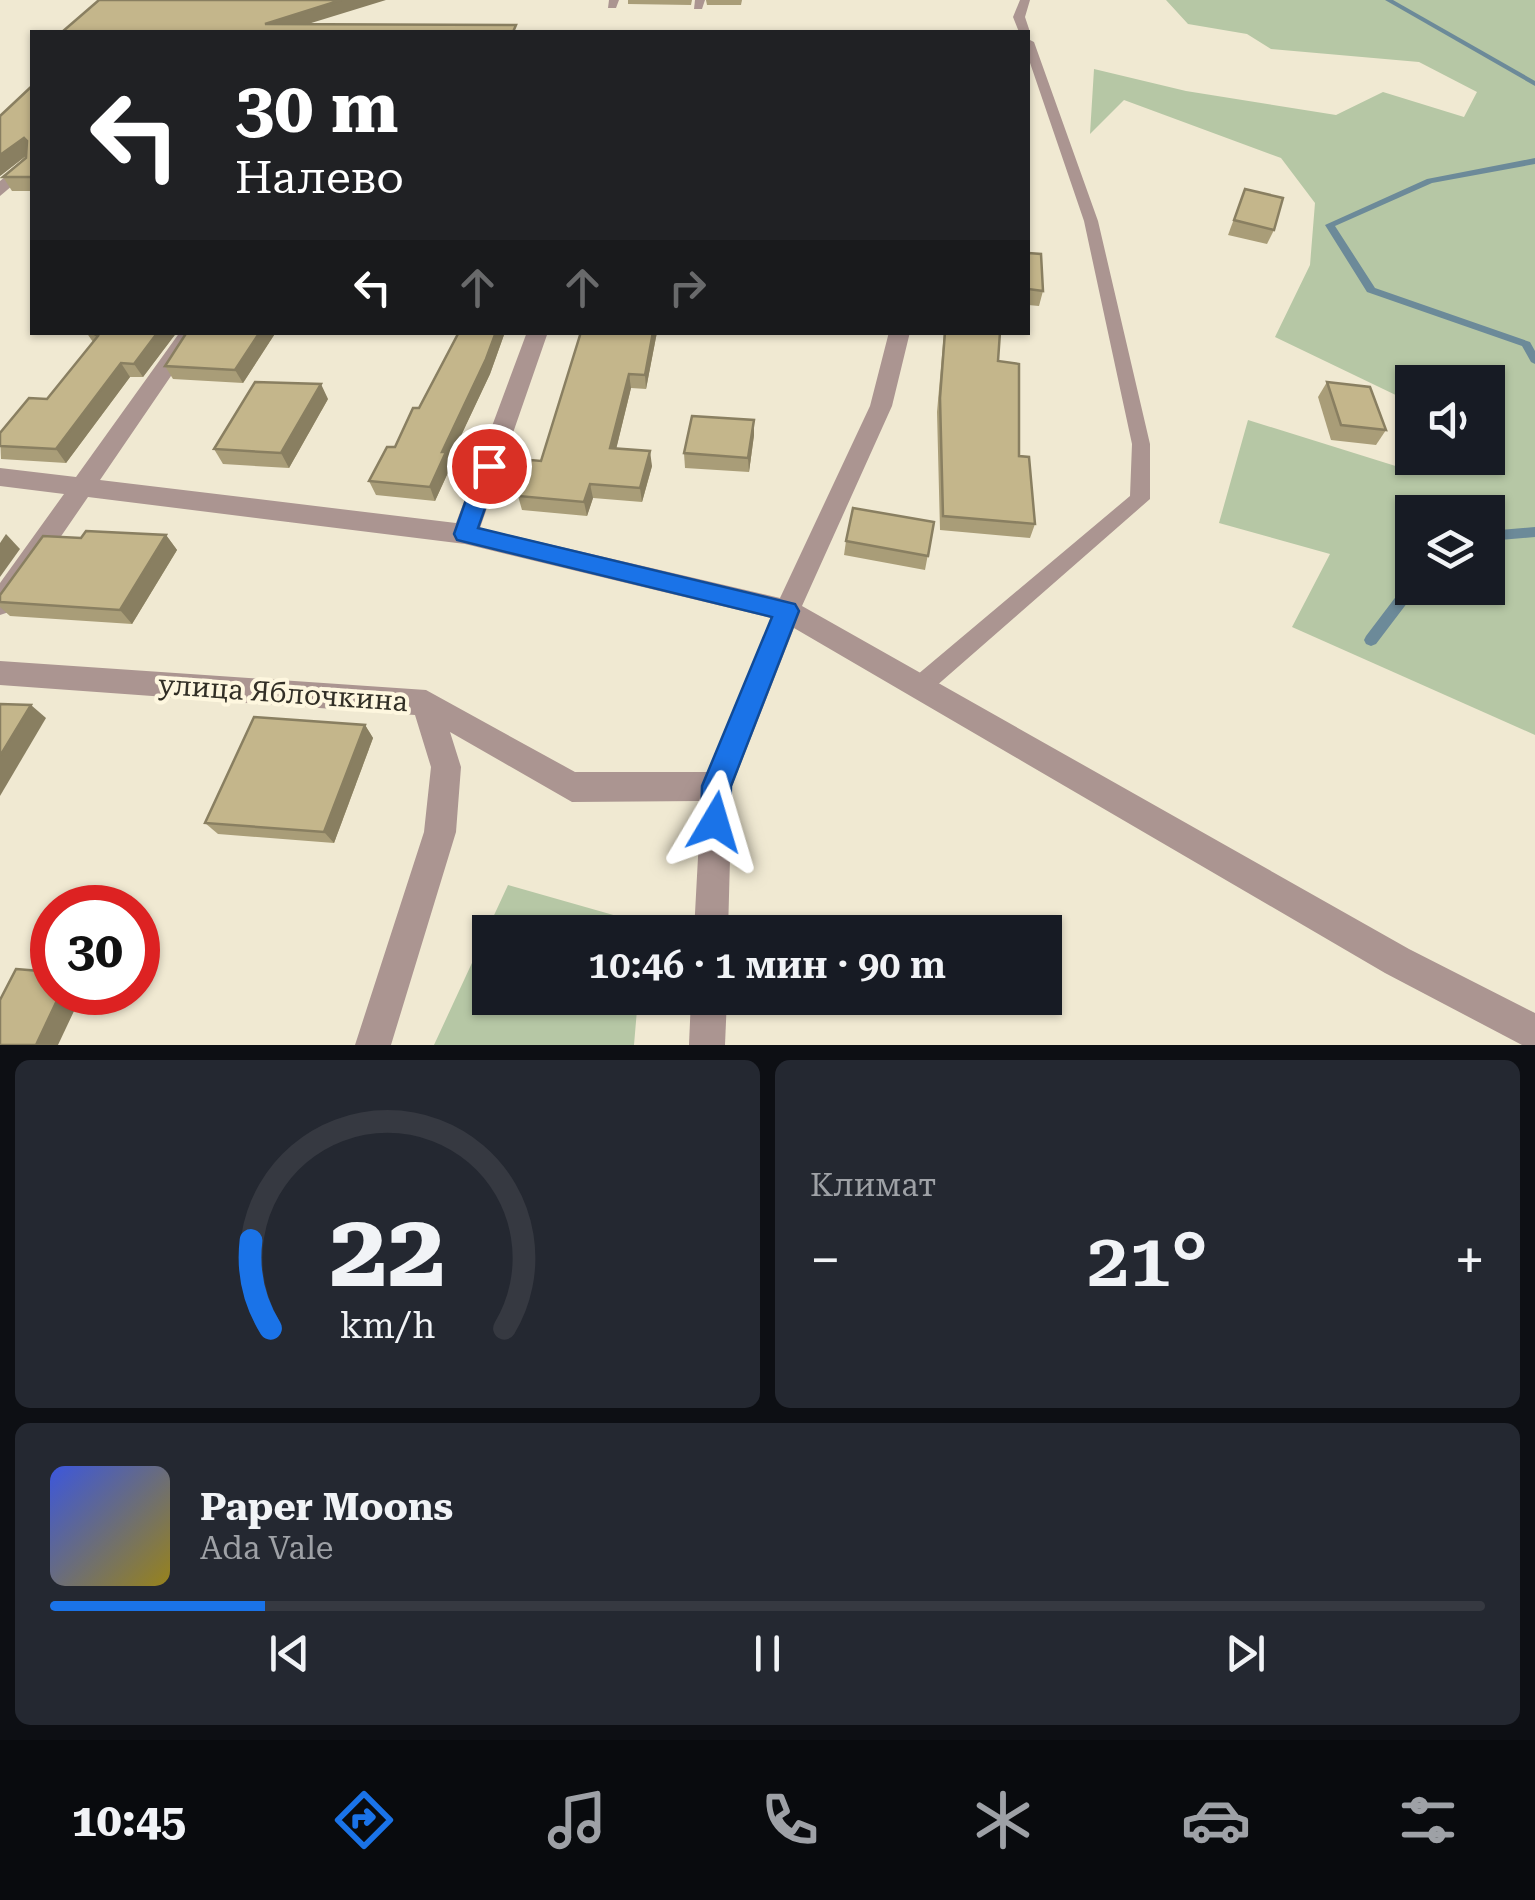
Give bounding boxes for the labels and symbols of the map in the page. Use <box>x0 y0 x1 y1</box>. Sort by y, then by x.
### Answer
pin <box>447 424 532 509</box>
street label: улица Яблочкина <box>157 668 409 718</box>
position arrow <box>663 770 767 874</box>
speed limit sign: 30 <box>30 885 160 1015</box>

